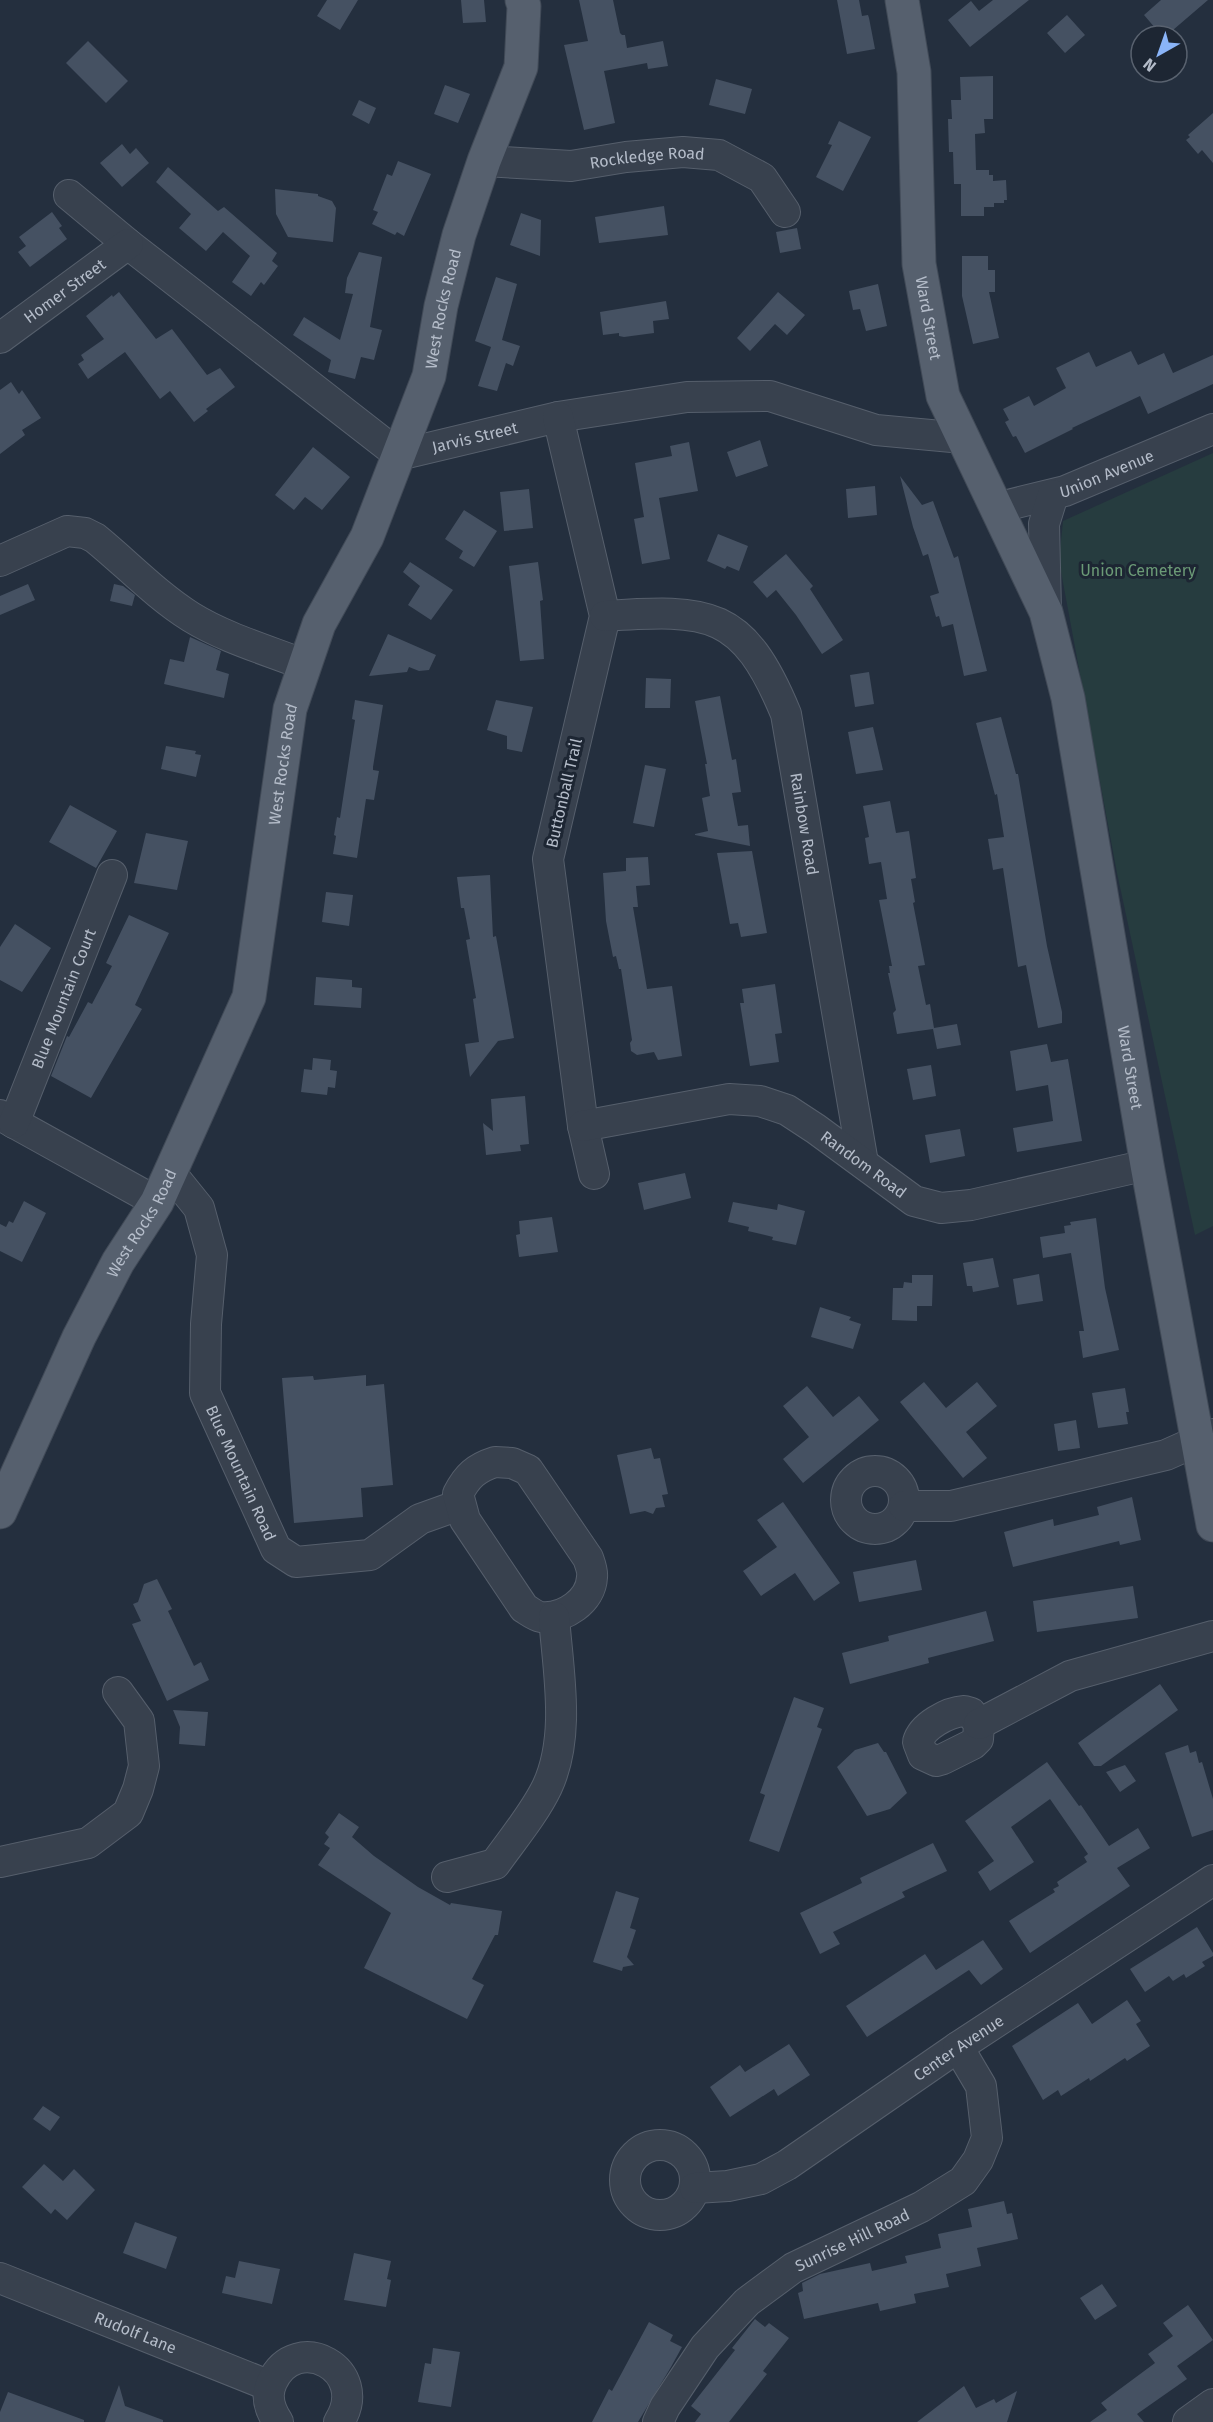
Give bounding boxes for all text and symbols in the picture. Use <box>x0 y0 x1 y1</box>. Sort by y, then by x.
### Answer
north arrow <box>1129 24 1189 84</box>
text: N <box>1140 54 1160 76</box>
street label: Rockledge Road <box>588 142 705 172</box>
street label: West Rocks Road <box>421 247 465 370</box>
street label: Homer Street <box>20 254 109 327</box>
street label: Ward Street <box>912 275 946 362</box>
street label: Jarvis Street <box>430 417 520 456</box>
street label: Union Avenue <box>1057 445 1157 502</box>
park label: Union Cemetery <box>1080 561 1196 580</box>
street label: West Rocks Road <box>264 701 301 826</box>
street label: Buttonball Trail <box>542 736 586 850</box>
street label: Rainbow Road <box>787 771 823 877</box>
street label: Blue Mountain Court <box>27 925 100 1071</box>
street label: Ward Street <box>1114 1024 1147 1111</box>
street label: Random Road <box>817 1126 910 1202</box>
street label: West Rocks Road <box>102 1166 180 1280</box>
street label: Blue Mountain Road <box>202 1402 280 1544</box>
street label: Center Avenue <box>909 2010 1007 2085</box>
street label: Sunrise Hill Road <box>792 2204 913 2275</box>
street label: Rudolf Lane <box>92 2307 179 2357</box>

